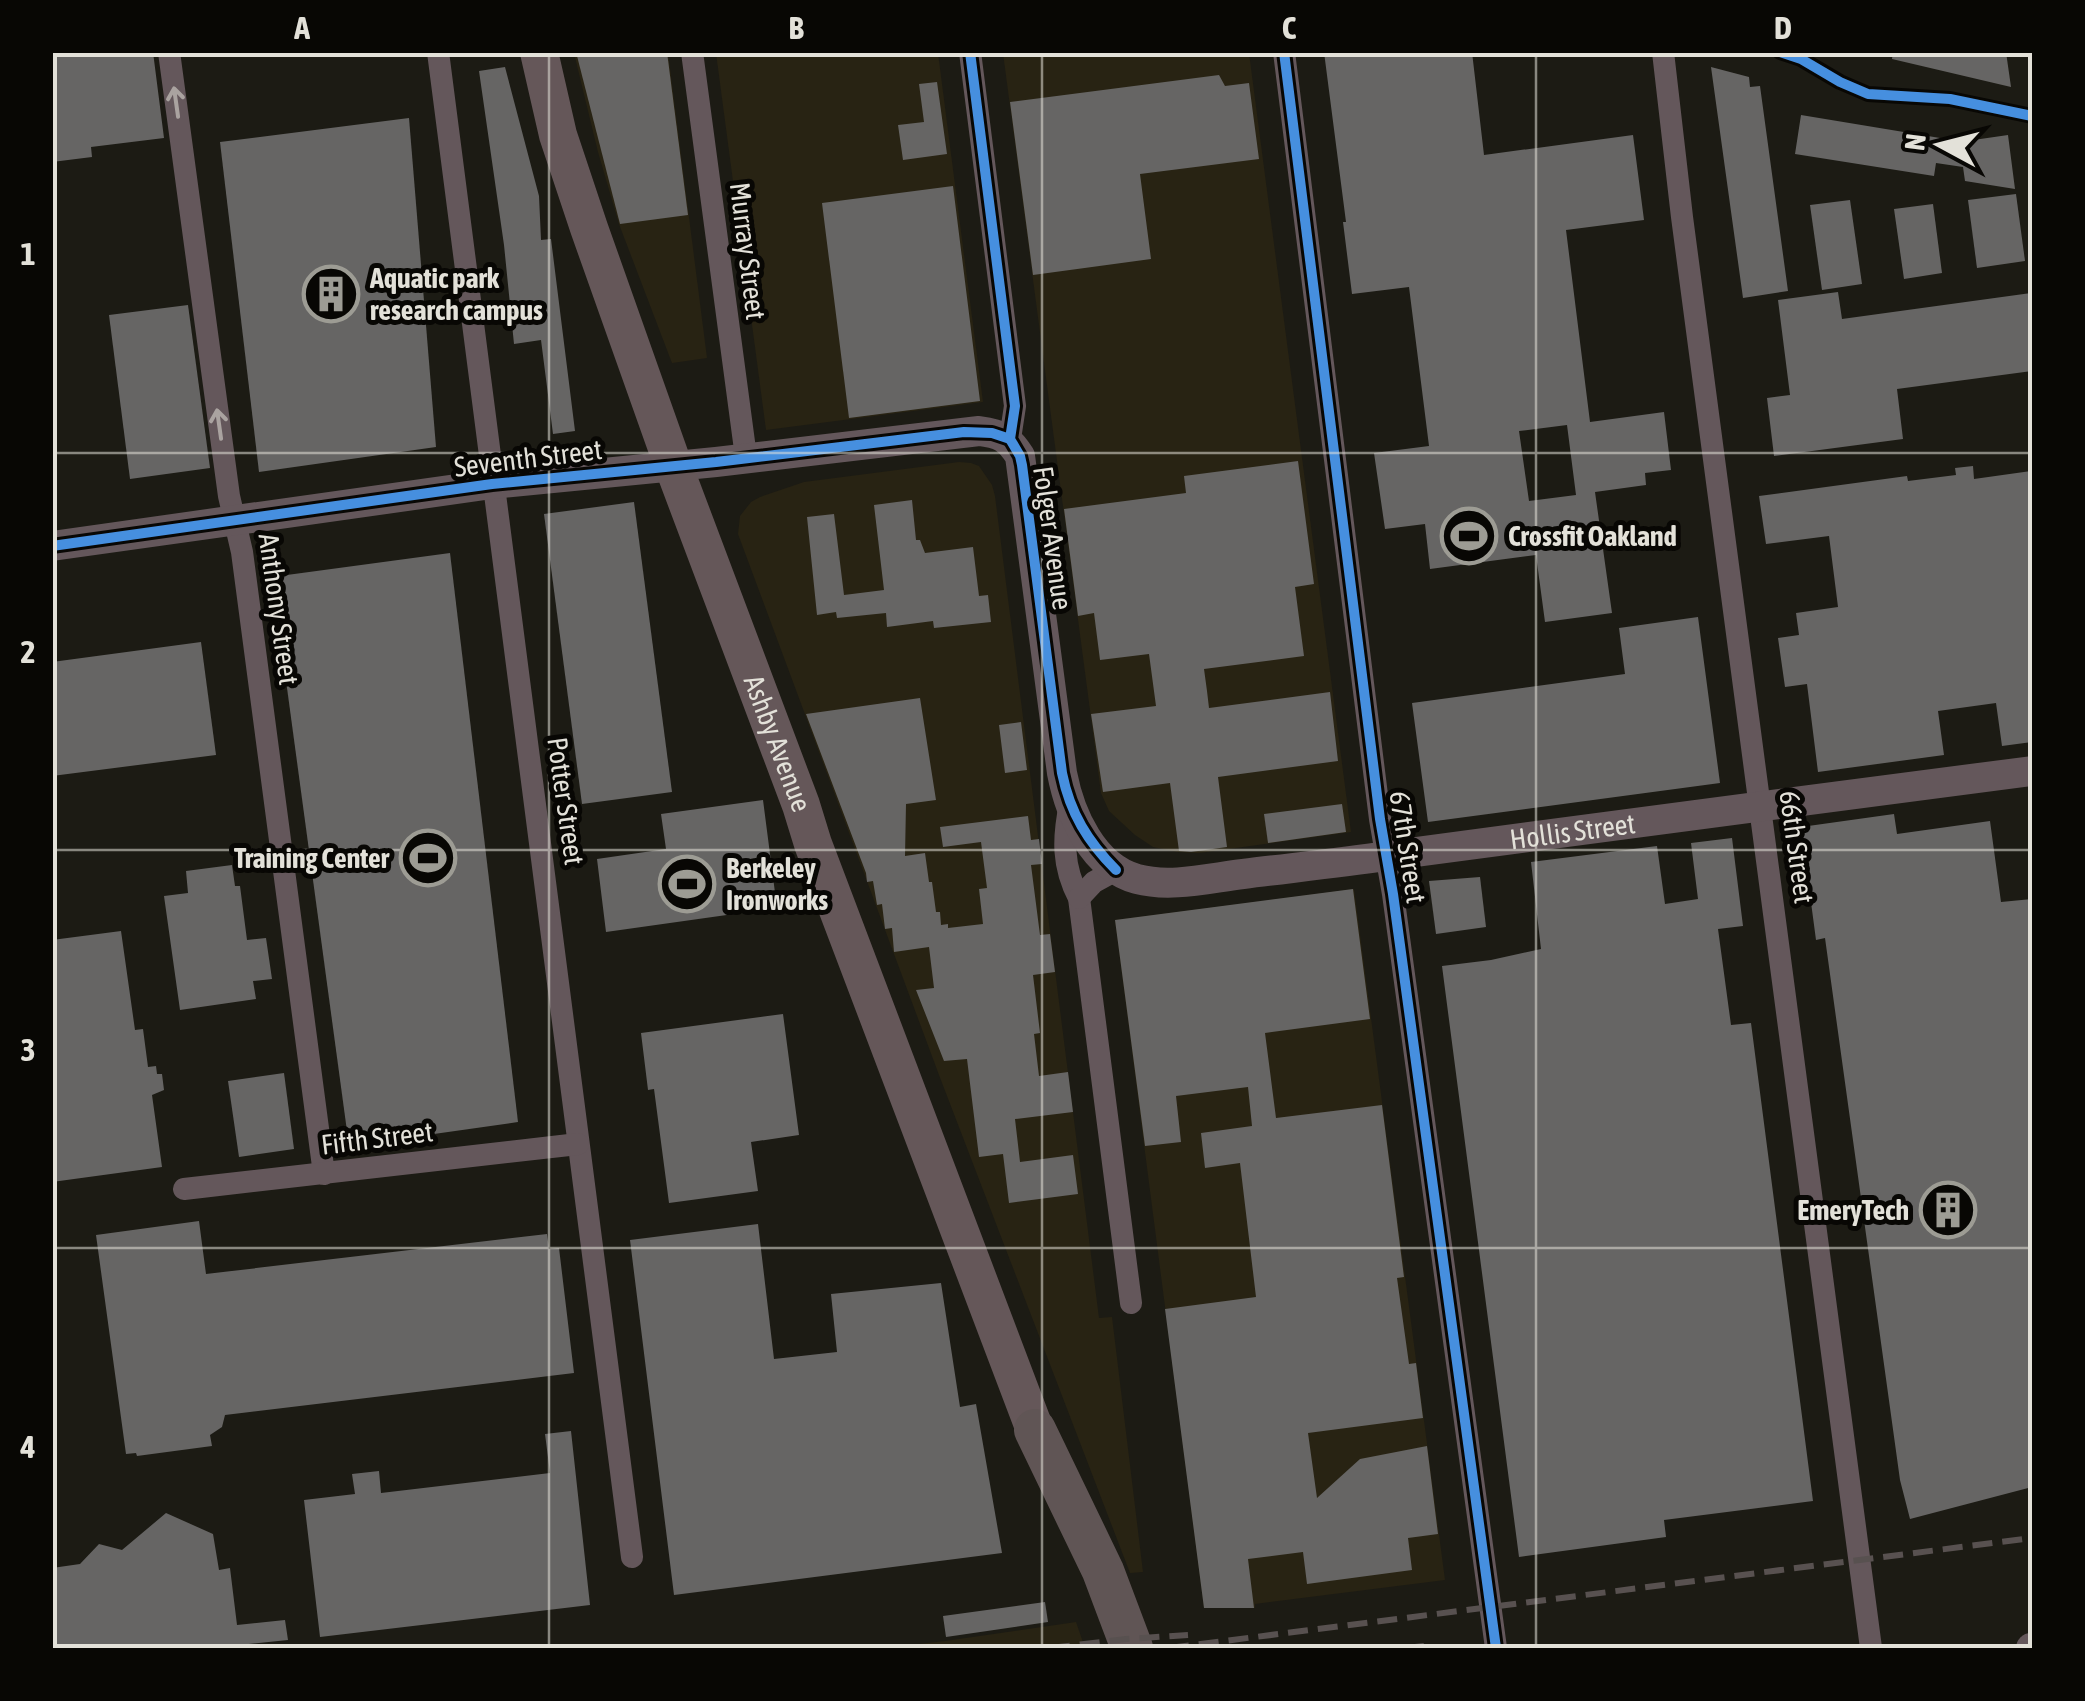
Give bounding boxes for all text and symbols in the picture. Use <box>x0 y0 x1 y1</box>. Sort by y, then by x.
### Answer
text: A <box>293 9 310 46</box>
text: B <box>788 9 804 46</box>
text: C <box>1282 9 1297 46</box>
text: D <box>1774 9 1792 46</box>
one-way arrow <box>166 86 185 118</box>
north arrow <box>1890 95 1990 195</box>
text: N <box>1898 132 1932 152</box>
street label: Murray Street <box>724 181 772 321</box>
text: 1 <box>20 235 36 272</box>
place label: Aquatic park research campus <box>369 262 543 326</box>
building icon: Aquatic park research campus <box>301 264 361 324</box>
one-way arrow <box>209 408 228 441</box>
street label: Seventh Street <box>452 433 604 483</box>
street label: Folger Avenue <box>1027 464 1079 612</box>
sports icon: Crossfit Oakland <box>1439 506 1499 566</box>
place label: Crossfit Oakland <box>1508 520 1677 552</box>
street label: Anthony Street <box>253 531 305 687</box>
text: 2 <box>20 633 36 670</box>
street label: Ashby Avenue <box>738 671 818 816</box>
street label: Potter Street <box>541 735 591 867</box>
street label: 67th Street <box>1383 789 1433 905</box>
street label: 66th Street <box>1773 789 1821 905</box>
street label: Hollis Street <box>1508 807 1637 856</box>
sports icon: Training Center <box>398 828 458 888</box>
place label: Training Center <box>234 842 390 874</box>
place label: Berkeley Ironworks <box>726 852 828 916</box>
sports icon: Berkeley Ironworks <box>657 854 717 914</box>
text: 3 <box>20 1031 36 1068</box>
street label: Fifth Street <box>319 1115 435 1161</box>
building icon: EmeryTech <box>1918 1180 1978 1240</box>
place label: EmeryTech <box>1797 1194 1909 1226</box>
text: 4 <box>19 1428 36 1465</box>

